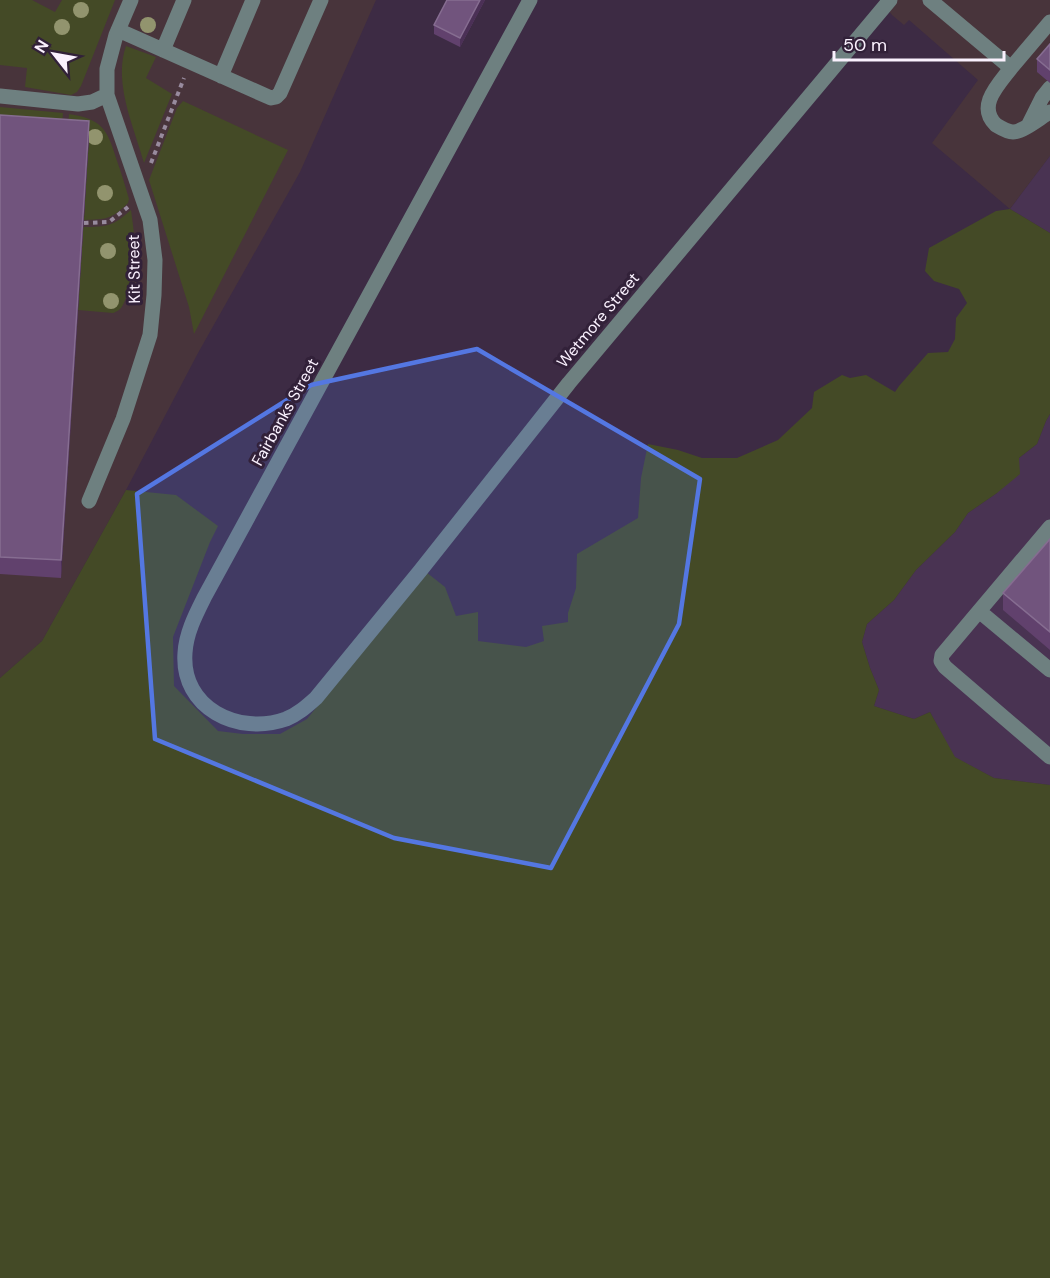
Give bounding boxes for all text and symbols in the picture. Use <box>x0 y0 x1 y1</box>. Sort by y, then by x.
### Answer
north arrow <box>24 24 84 84</box>
scale bar <box>834 24 1004 62</box>
text: 50 m <box>843 33 887 57</box>
text: N <box>30 36 54 57</box>
street label: Kit Street <box>123 234 145 304</box>
street label: Wetmore Street <box>552 268 644 372</box>
street label: Fairbanks Street <box>247 355 323 469</box>

